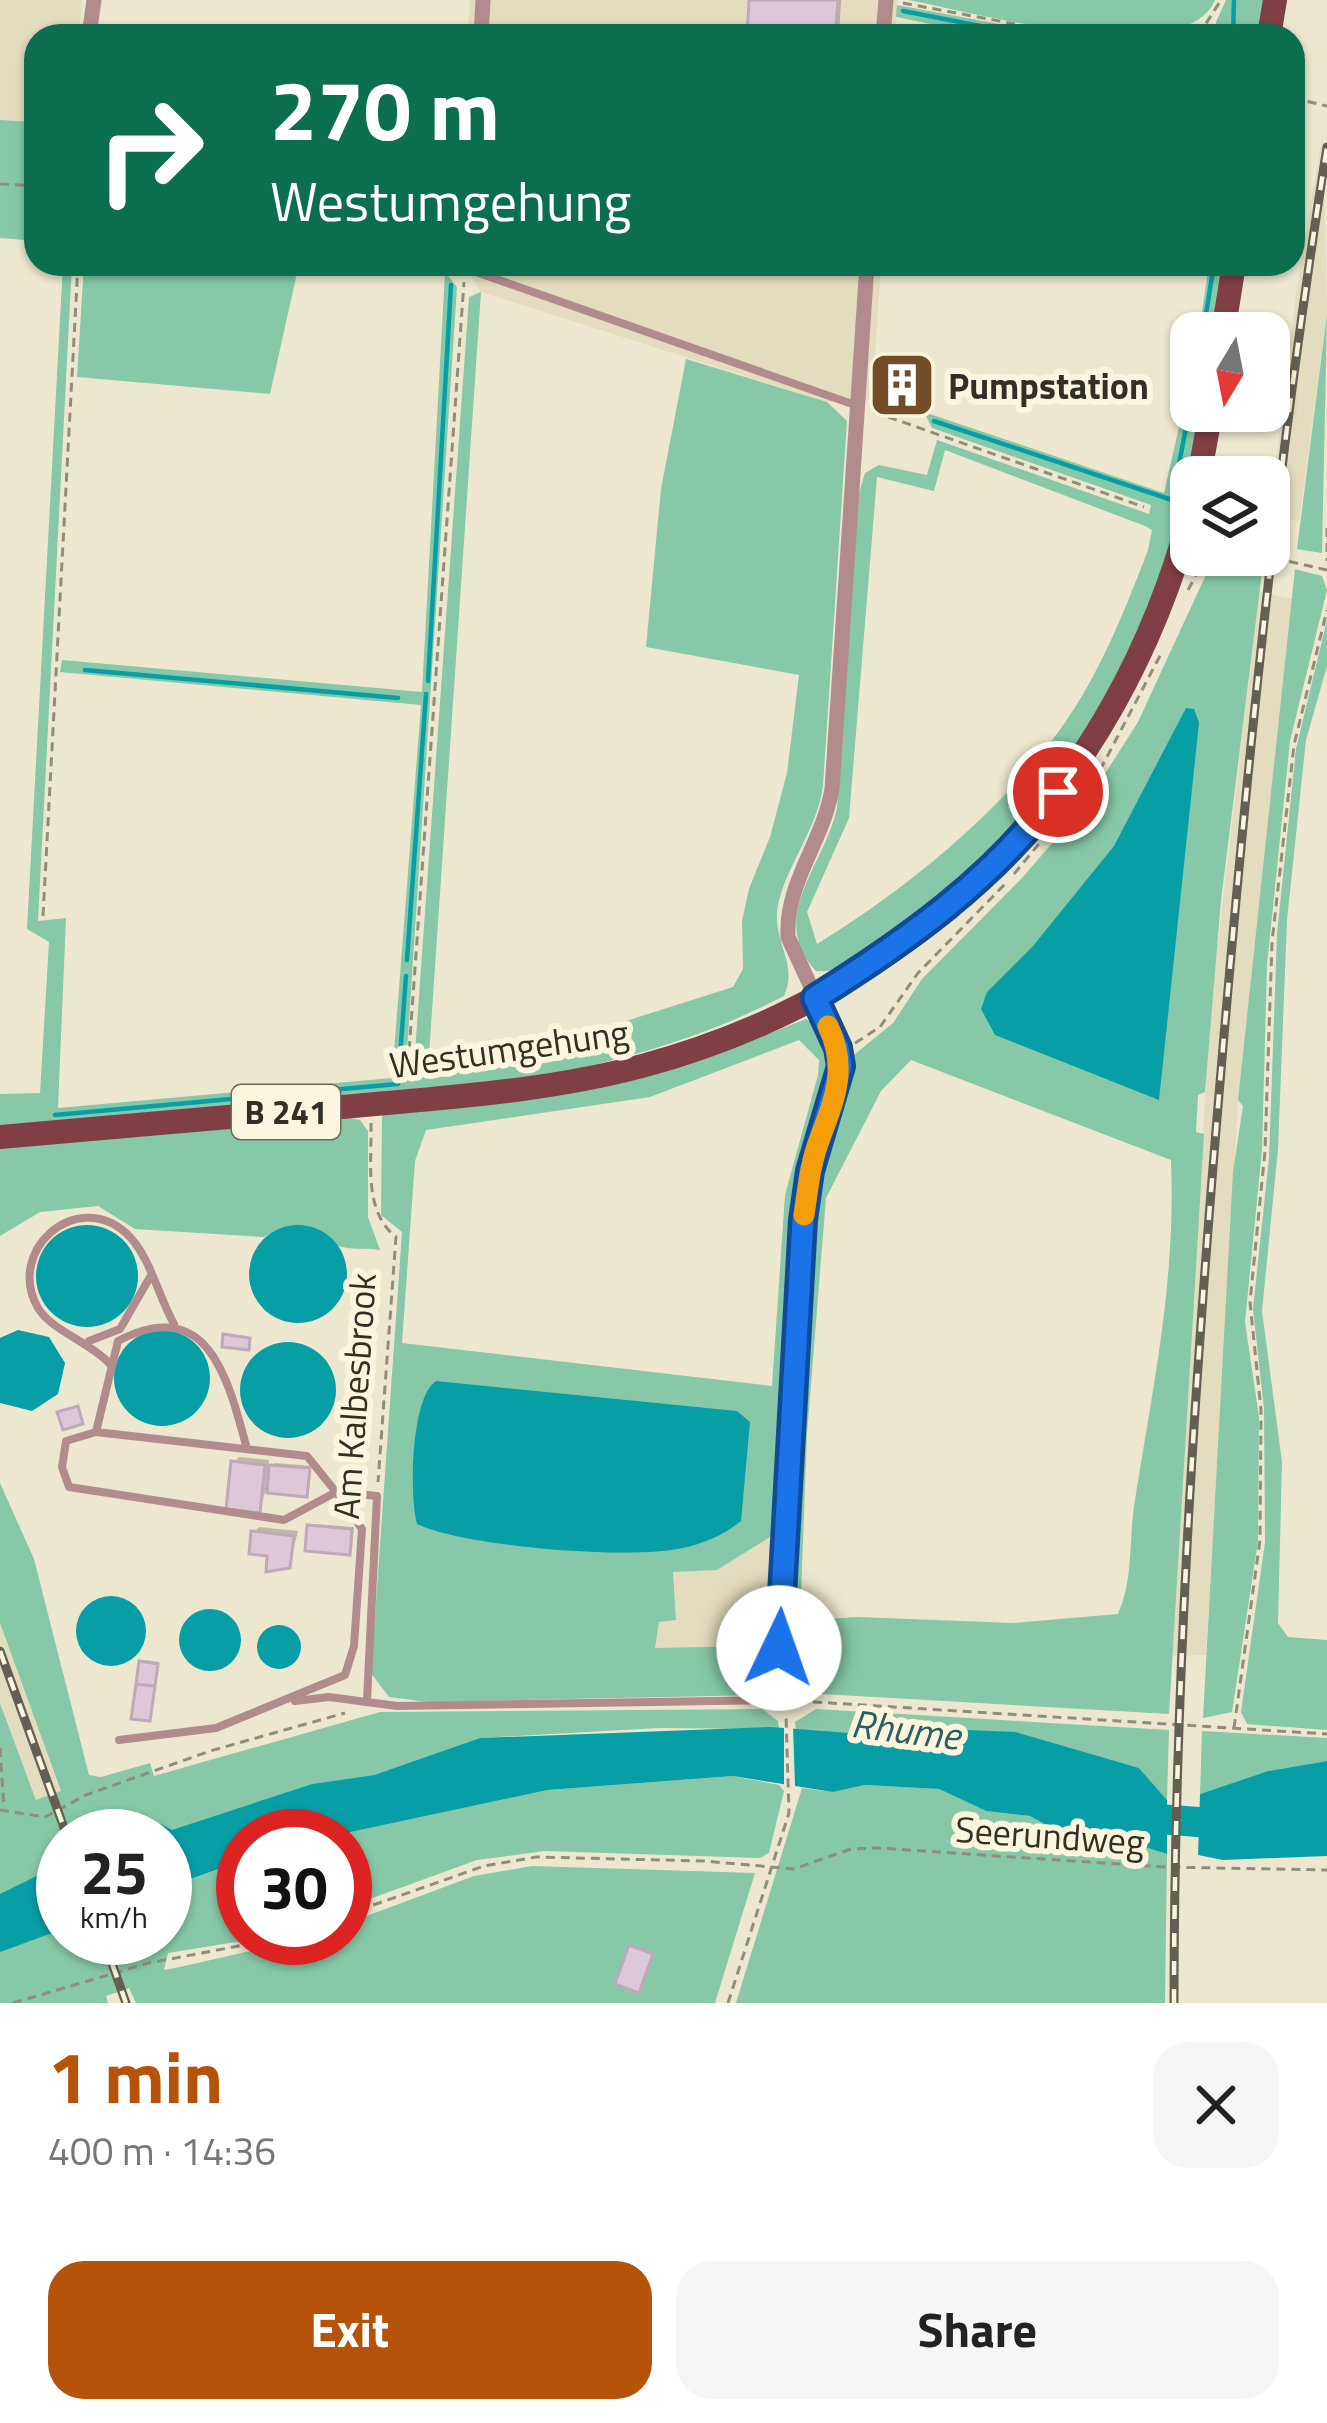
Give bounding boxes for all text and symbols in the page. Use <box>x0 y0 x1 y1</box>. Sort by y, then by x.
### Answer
text: 270 m <box>270 45 500 173</box>
icon: right <box>72 72 228 228</box>
text: Westumgehung <box>270 160 631 242</box>
north arrow <box>1170 312 1290 432</box>
map controls <box>1170 312 1290 576</box>
building icon: Pumpstation <box>867 350 937 420</box>
place label: Pumpstation <box>948 358 1149 413</box>
button: layers <box>1170 456 1290 576</box>
pin <box>1007 741 1109 843</box>
icon: arrive <box>1025 759 1091 825</box>
street label: Westumgehung <box>386 1004 632 1092</box>
road number: B 241 <box>232 1085 340 1139</box>
street label: Am Kalbesbrook <box>318 1271 390 1521</box>
position arrow <box>716 1585 842 1711</box>
water label: Rhume <box>848 1693 966 1765</box>
street label: Seerundweg <box>953 1801 1147 1869</box>
speed limit sign: 30 <box>216 1809 372 1965</box>
text: 25 <box>80 1826 148 1917</box>
text: km/h <box>80 1894 148 1940</box>
text: 1 min <box>48 2021 223 2131</box>
button: close <box>1153 2042 1279 2168</box>
text: 400 m · 14:36 <box>48 2121 276 2180</box>
button: Exit <box>48 2261 652 2399</box>
button: Share <box>676 2261 1279 2399</box>

